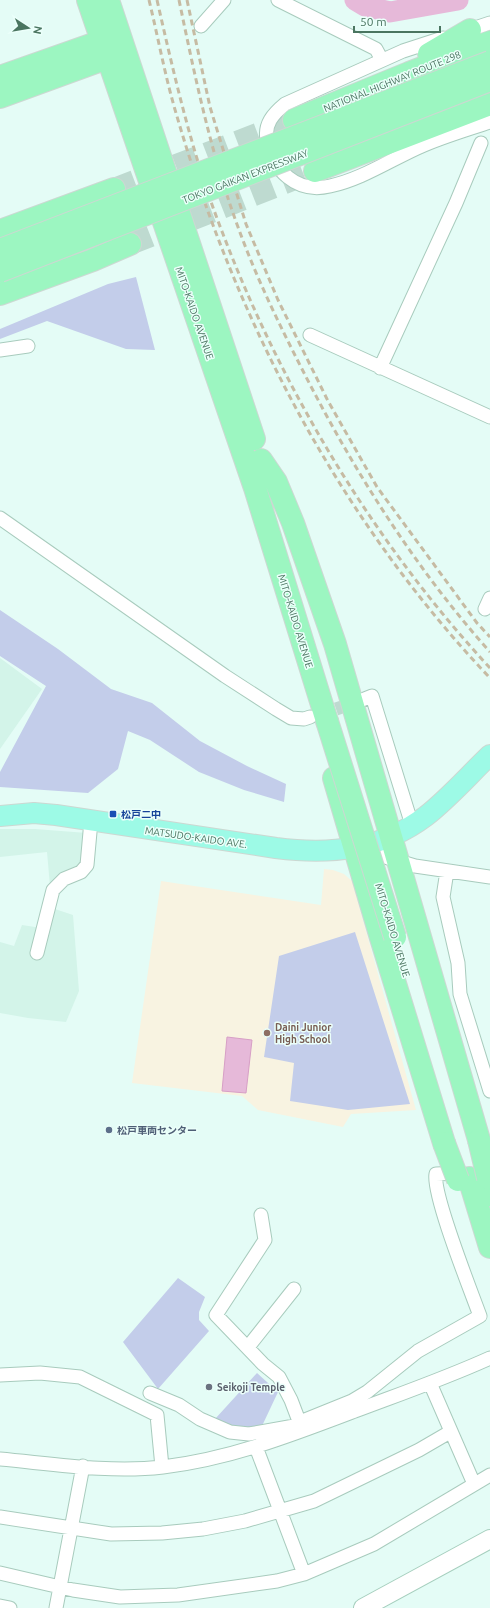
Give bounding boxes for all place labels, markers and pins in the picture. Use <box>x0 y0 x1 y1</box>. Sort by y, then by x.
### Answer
marker: 松戸二中 <box>108 809 118 819</box>
place label: 松戸二中 <box>121 809 161 820</box>
place label: Daini Junior High School <box>275 1022 332 1045</box>
marker: Daini Junior High School <box>262 1028 272 1038</box>
marker: 松戸車両センター <box>104 1125 114 1135</box>
place label: 松戸車両センター <box>117 1125 197 1136</box>
marker: Seikoji Temple <box>204 1382 214 1392</box>
place label: Seikoji Temple <box>217 1382 285 1393</box>

